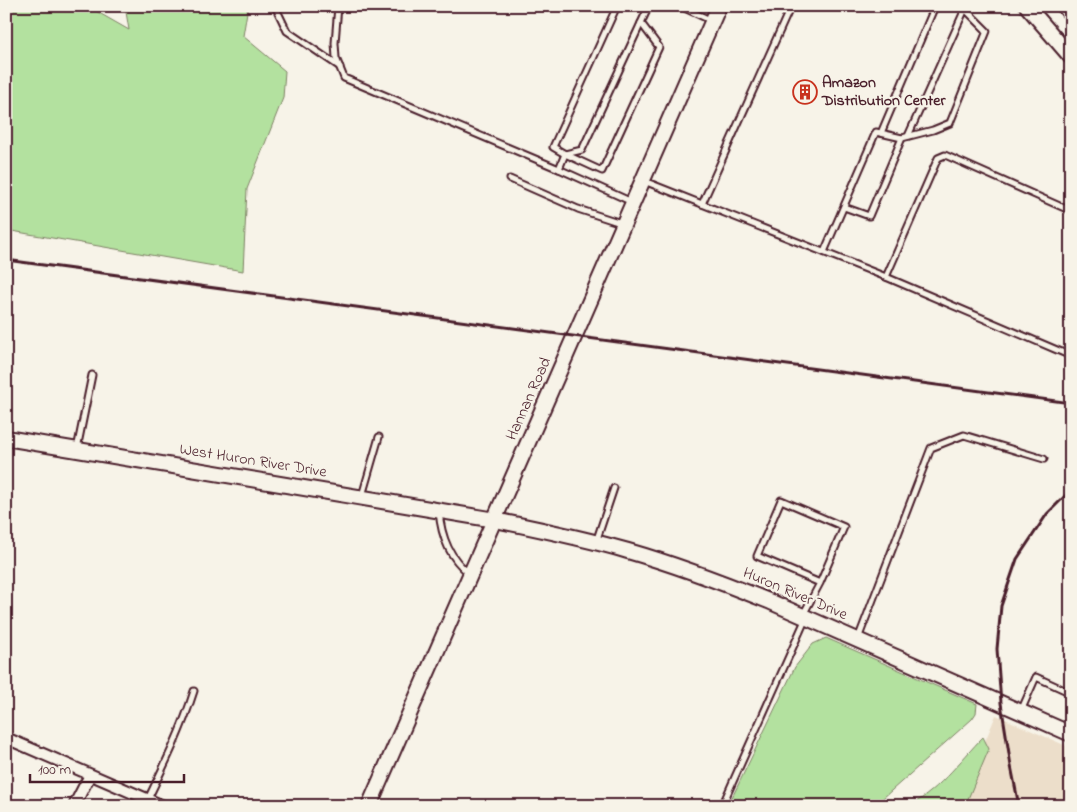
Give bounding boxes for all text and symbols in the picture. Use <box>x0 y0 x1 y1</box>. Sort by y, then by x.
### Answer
place label: Amazon Distribution Center <box>821 71 946 113</box>
building icon: Amazon Distribution Center <box>792 79 818 105</box>
street label: Hannan Road <box>500 353 558 445</box>
street label: West Huron River Drive <box>178 438 329 485</box>
street label: Huron River Drive <box>739 561 852 627</box>
scale bar <box>30 752 184 784</box>
text: 100 m <box>38 759 71 781</box>

